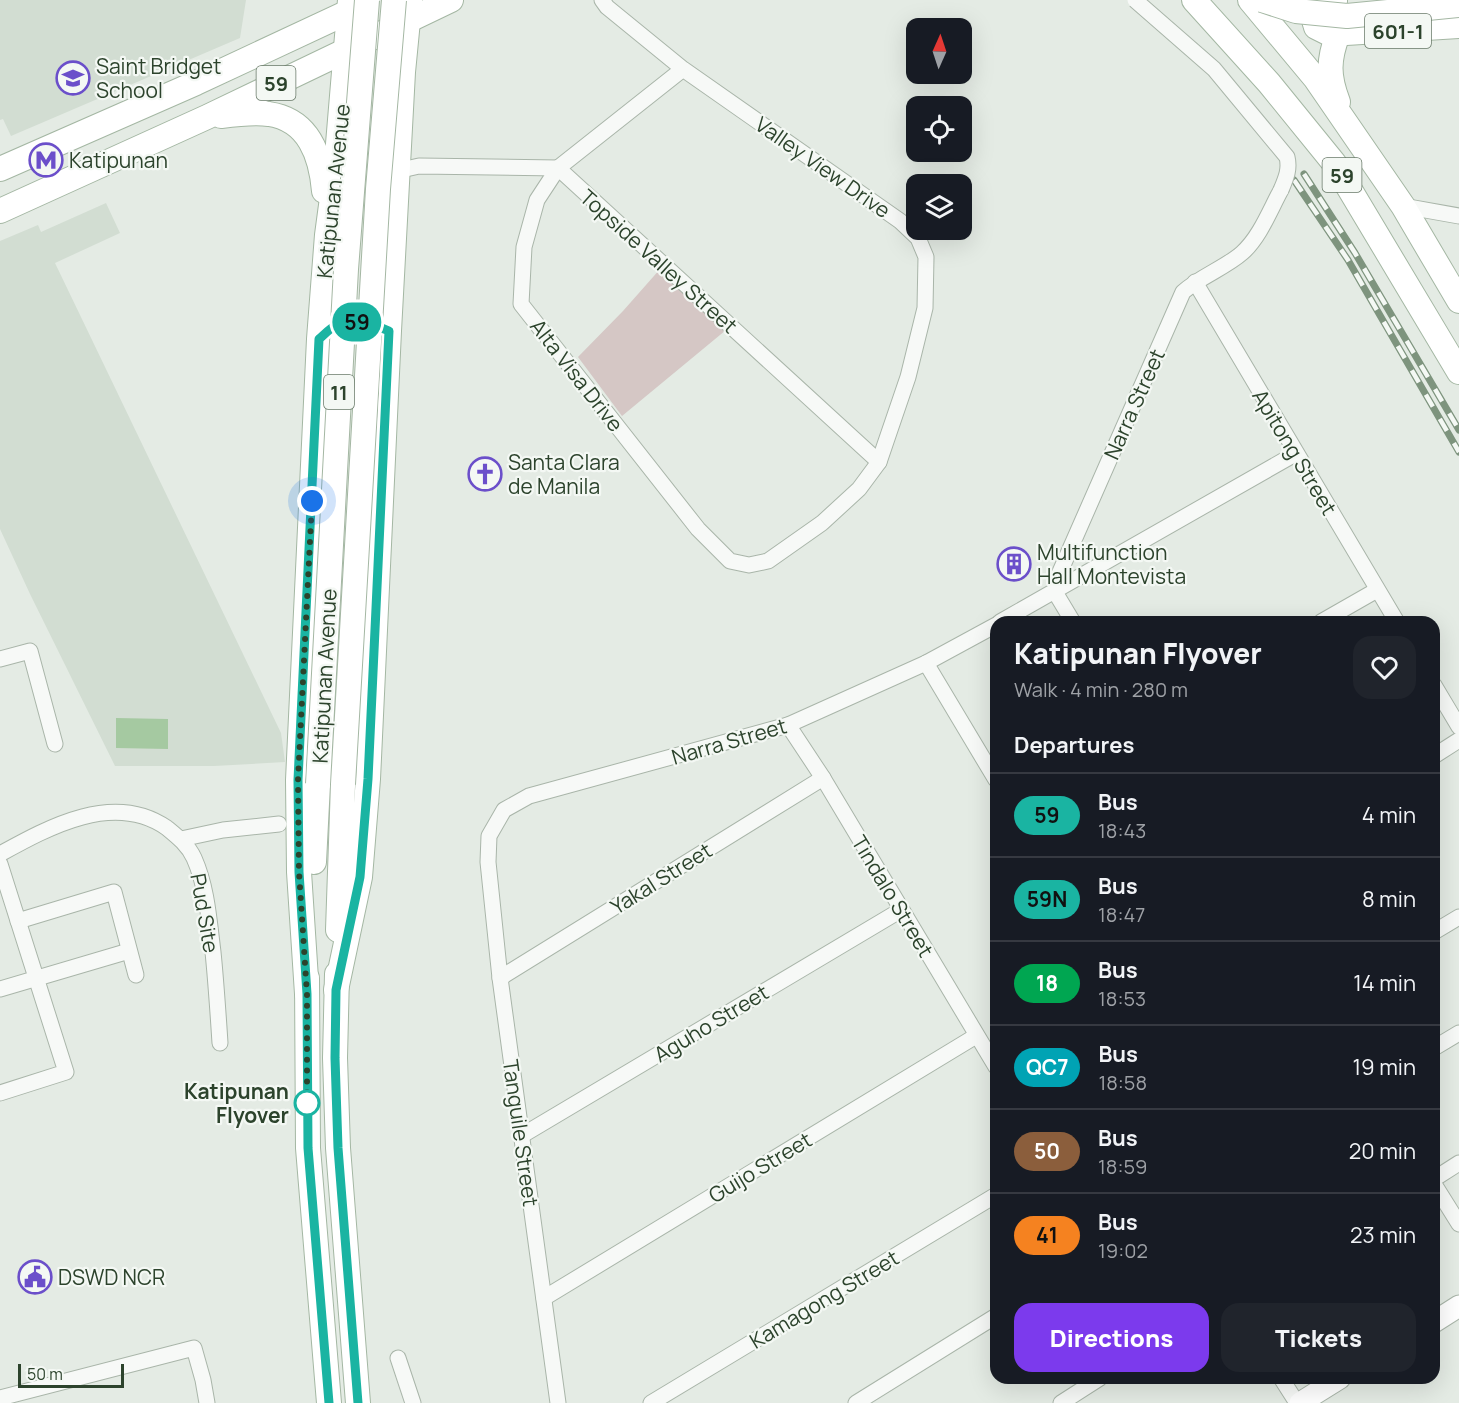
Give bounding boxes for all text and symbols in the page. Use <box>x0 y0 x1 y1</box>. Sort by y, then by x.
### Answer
road number: 601-1 <box>1365 14 1431 48</box>
north arrow <box>906 18 972 84</box>
map controls <box>906 18 972 240</box>
place label: Saint Bridget School <box>96 52 222 104</box>
school or university icon: Saint Bridget School <box>55 60 91 96</box>
road number: 59 <box>256 66 296 100</box>
button: locate <box>906 96 972 162</box>
street label: Katipunan Avenue <box>310 102 356 280</box>
street label: Valley View Drive <box>750 110 896 224</box>
metro station icon: Katipunan <box>28 142 64 178</box>
place label: Katipunan <box>69 146 168 174</box>
road number: 59 <box>1322 158 1362 192</box>
button: layers <box>906 174 972 240</box>
street label: Topside Valley Street <box>574 183 744 339</box>
line badge: 59 <box>330 302 384 342</box>
text: 59 <box>344 308 370 336</box>
street label: Alta Visa Drive <box>524 313 630 437</box>
street label: Narra Street <box>1097 344 1171 464</box>
road number: 11 <box>324 375 354 409</box>
street label: Apitong Street <box>1246 384 1344 520</box>
place label: Santa Clara de Manila <box>508 448 620 500</box>
church icon: Santa Clara de Manila <box>467 456 503 492</box>
your location <box>297 486 327 516</box>
place label: Multifunction Hall Montevista <box>1037 538 1186 590</box>
building icon: Multifunction Hall Montevista <box>996 546 1032 582</box>
street label: Katipunan Avenue <box>305 588 343 764</box>
text: Katipunan Flyover <box>1014 634 1262 672</box>
button: heart <box>1353 636 1416 699</box>
text: Walk · 4 min · 280 m <box>1014 676 1188 703</box>
street label: Narra Street <box>668 711 790 771</box>
text: Departures <box>1014 730 1134 760</box>
text: Bus <box>1098 787 1138 817</box>
text: 4 min <box>1362 800 1416 830</box>
text: 59 <box>1034 801 1060 829</box>
text: 18:43 <box>1098 817 1146 844</box>
street label: Tindalo Street <box>846 830 940 962</box>
street label: Yakal Street <box>605 836 717 920</box>
street label: Pud Site <box>184 871 226 955</box>
text: Bus <box>1098 871 1138 901</box>
text: 8 min <box>1362 884 1416 914</box>
text: 59N <box>1027 885 1067 913</box>
text: 18:47 <box>1098 901 1145 928</box>
text: Bus <box>1098 955 1138 985</box>
text: 14 min <box>1353 968 1416 998</box>
text: 18 <box>1036 969 1058 997</box>
street label: Aguho Street <box>649 978 773 1068</box>
text: 18:53 <box>1098 985 1146 1012</box>
text: Bus <box>1098 1039 1138 1069</box>
text: 19 min <box>1353 1052 1416 1082</box>
text: QC7 <box>1026 1053 1068 1081</box>
street label: Tanguile Street <box>497 1058 545 1208</box>
text: 18:58 <box>1098 1069 1147 1096</box>
place label: Katipunan Flyover <box>184 1077 289 1129</box>
marker: Katipunan Flyover <box>294 1090 320 1116</box>
text: Bus <box>1098 1123 1138 1153</box>
street label: Guijo Street <box>703 1125 817 1209</box>
text: 20 min <box>1349 1136 1416 1166</box>
text: 50 <box>1034 1137 1060 1165</box>
text: 18:59 <box>1098 1153 1147 1180</box>
text: Bus <box>1098 1207 1138 1237</box>
text: 23 min <box>1350 1220 1416 1250</box>
text: 41 <box>1036 1221 1058 1249</box>
text: 19:02 <box>1098 1237 1148 1264</box>
street label: Kamagong Street <box>744 1243 904 1355</box>
public building icon: DSWD NCR <box>17 1259 53 1295</box>
place label: DSWD NCR <box>58 1263 165 1291</box>
button: Directions <box>1014 1303 1209 1372</box>
button: Tickets <box>1221 1303 1416 1372</box>
scale bar <box>18 1361 124 1388</box>
text: 50 m <box>27 1363 63 1385</box>

